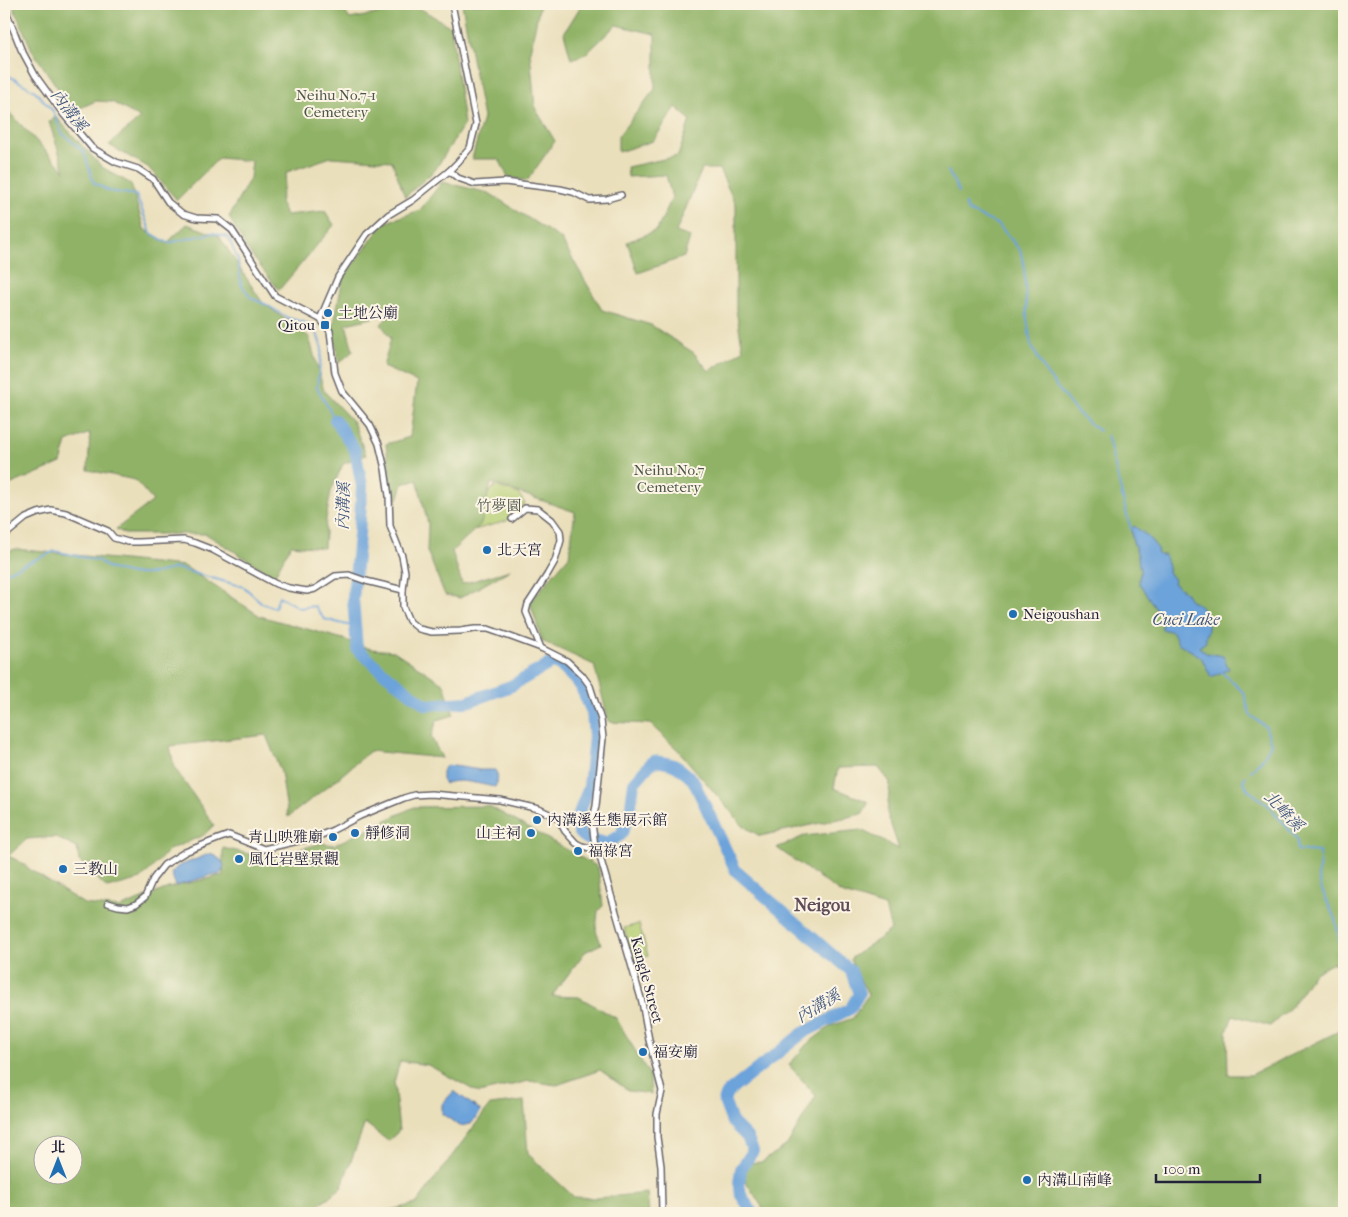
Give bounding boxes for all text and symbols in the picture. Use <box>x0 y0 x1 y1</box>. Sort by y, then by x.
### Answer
water label: 內溝溪 <box>47 85 92 136</box>
park label: Neihu No.7-1 Cemetery <box>296 86 376 121</box>
place label: 土地公廟 <box>338 304 398 322</box>
marker: 土地公廟 <box>322 307 334 319</box>
place label: Qitou <box>278 316 315 334</box>
marker: Qitou <box>319 319 331 331</box>
park label: Neihu No.7 Cemetery <box>634 461 704 496</box>
water label: 內溝溪 <box>333 480 353 530</box>
park label: 竹夢園 <box>476 497 522 515</box>
place label: 北天宮 <box>497 541 542 559</box>
marker: 北天宮 <box>481 544 493 556</box>
place label: Neigoushan <box>1023 605 1100 623</box>
marker: Neigoushan <box>1007 608 1019 620</box>
water label: Cuei Lake <box>1152 610 1220 629</box>
water label: 北峰溪 <box>1261 787 1309 836</box>
place label: 內溝溪生態展示館 <box>547 811 667 829</box>
marker: 內溝溪生態展示館 <box>531 814 543 826</box>
place label: 靜修洞 <box>365 824 410 842</box>
place label: 山主祠 <box>476 824 521 842</box>
marker: 靜修洞 <box>349 827 361 839</box>
marker: 山主祠 <box>525 827 537 839</box>
place label: 青山映雅廟 <box>248 828 323 846</box>
marker: 青山映雅廟 <box>327 831 339 843</box>
place label: 福祿宮 <box>588 842 633 860</box>
marker: 福祿宮 <box>572 845 584 857</box>
place label: 風化岩壁景觀 <box>249 850 339 868</box>
marker: 風化岩壁景觀 <box>233 853 245 865</box>
place label: 三教山 <box>73 860 118 878</box>
marker: 三教山 <box>57 863 69 875</box>
district label: Neigou <box>794 895 851 916</box>
street label: Kangle Street <box>627 935 667 1026</box>
water label: 內溝溪 <box>793 984 845 1027</box>
place label: 福安廟 <box>653 1043 698 1061</box>
marker: 福安廟 <box>637 1046 649 1058</box>
north arrow <box>32 1134 82 1184</box>
text: 北 <box>51 1139 65 1156</box>
scale bar <box>1156 1152 1259 1184</box>
text: 100 m <box>1163 1160 1201 1178</box>
place label: 內溝山南峰 <box>1037 1171 1112 1189</box>
marker: 內溝山南峰 <box>1021 1174 1033 1186</box>

